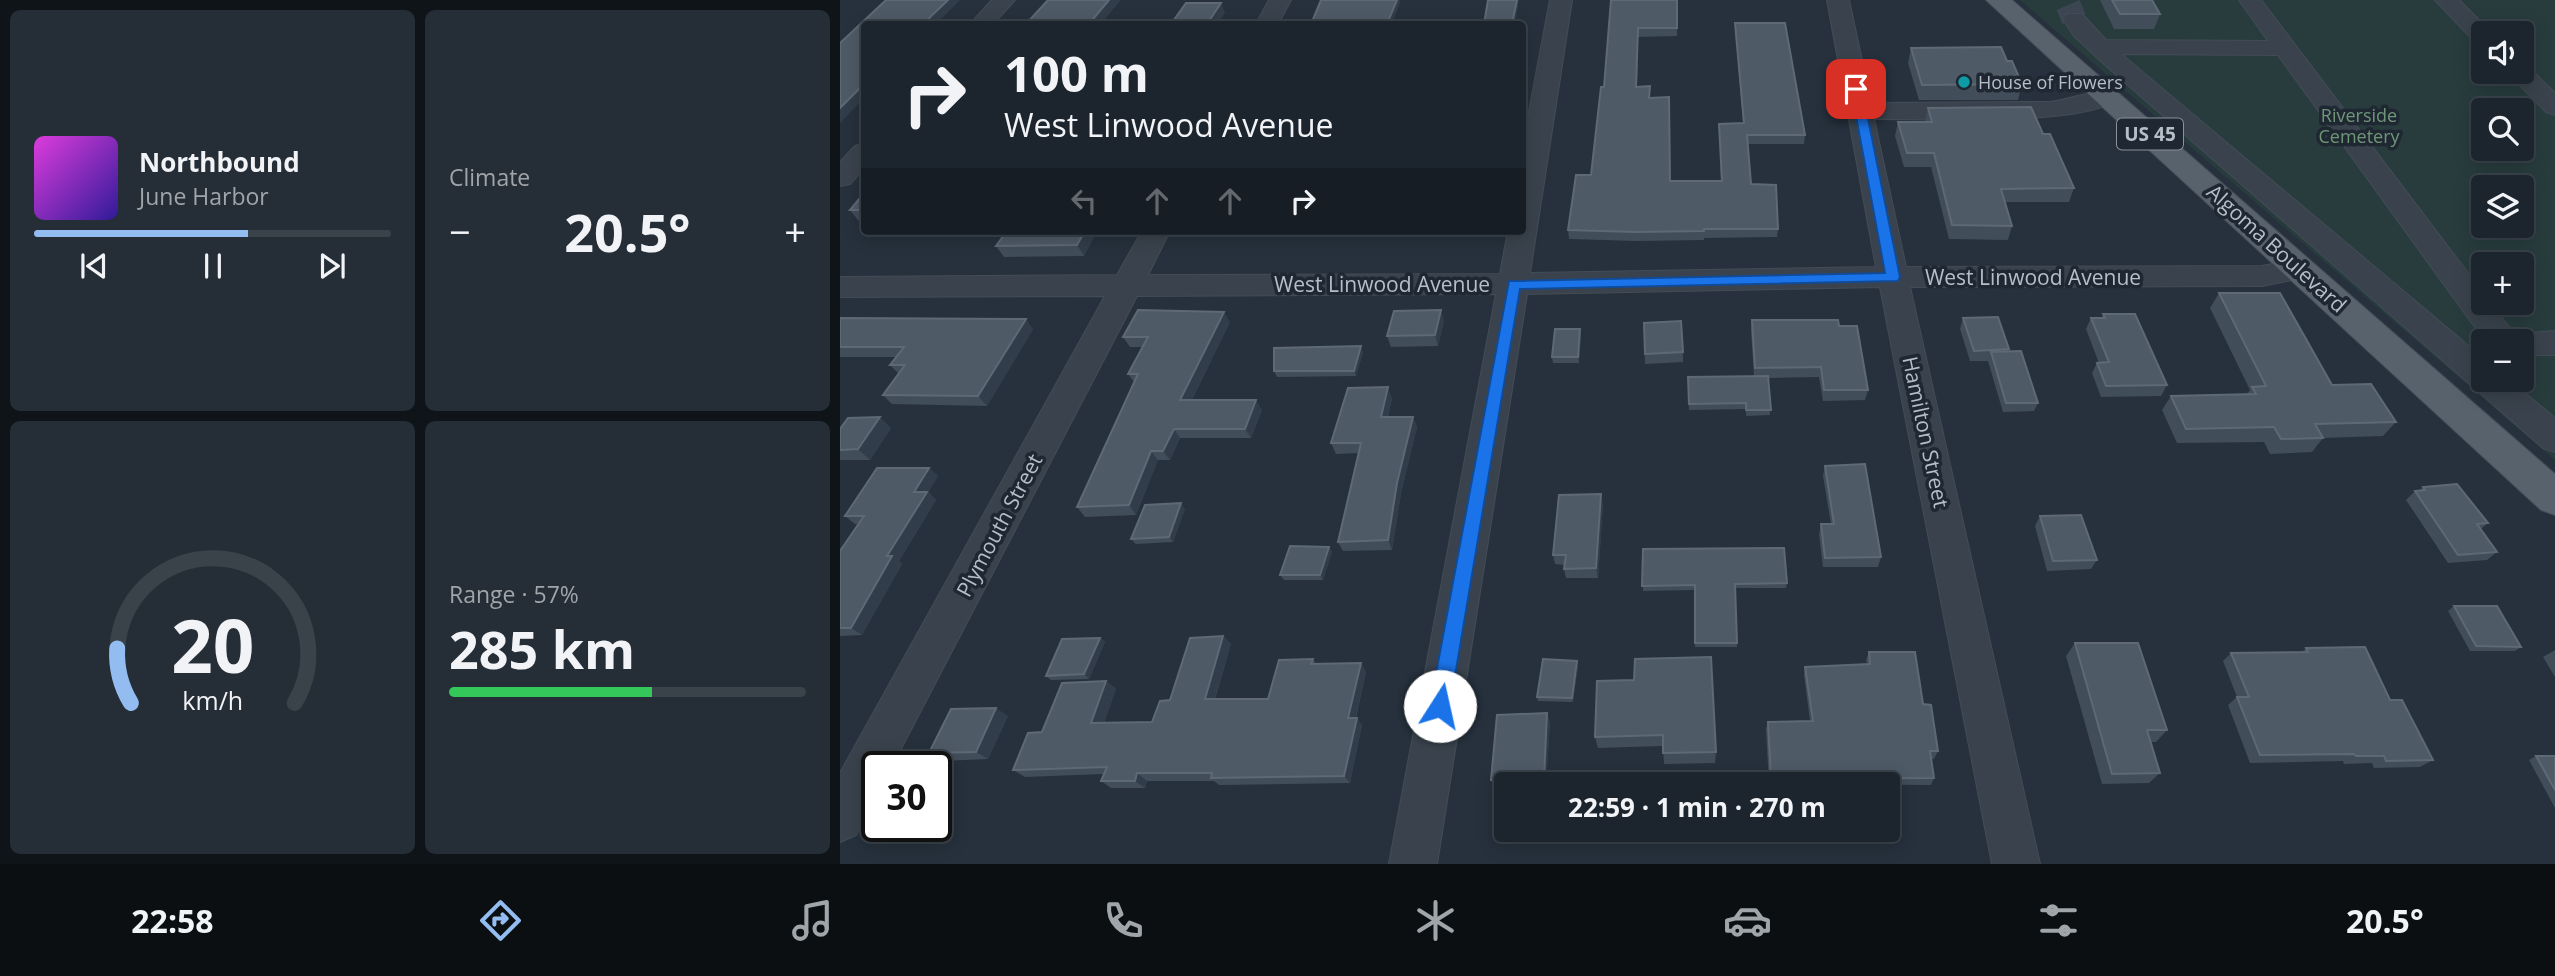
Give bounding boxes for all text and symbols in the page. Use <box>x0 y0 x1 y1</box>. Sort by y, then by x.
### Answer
map controls <box>2471 21 2534 392</box>
button: sound <box>2471 21 2534 84</box>
text: 100 m <box>1004 40 1149 106</box>
icon: right <box>889 49 980 140</box>
pin <box>1826 59 1886 119</box>
icon: arrive <box>1837 70 1875 108</box>
place label: House of Flowers <box>1978 70 2123 94</box>
marker: House of Flowers <box>1956 74 1972 90</box>
button: search <box>2471 98 2534 161</box>
text: West Linwood Avenue <box>1004 103 1333 146</box>
park label: Riverside Cemetery <box>2318 103 2401 148</box>
road number: US 45 <box>2117 118 2183 150</box>
text: Northbound <box>139 144 300 180</box>
text: Climate <box>449 161 530 193</box>
button: layers <box>2471 175 2534 238</box>
street label: Algoma Boulevard <box>2201 178 2353 318</box>
text: June Harbor <box>139 180 269 212</box>
icon: left <box>1065 182 1103 220</box>
icon: ahead <box>1138 182 1176 220</box>
icon: ahead <box>1211 182 1249 220</box>
icon: right <box>1284 182 1322 220</box>
text: 20.5° <box>564 196 691 267</box>
text: − <box>449 205 471 257</box>
text: + <box>784 205 806 257</box>
icon: previous <box>75 247 113 285</box>
icon: pause <box>194 247 232 285</box>
icon: next <box>313 247 351 285</box>
button: + <box>2471 252 2534 315</box>
street label: West Linwood Avenue <box>1925 263 2141 291</box>
street label: West Linwood Avenue <box>1274 270 1490 298</box>
button: − <box>2471 329 2534 392</box>
street label: Hamilton Street <box>1896 354 1956 510</box>
street label: Plymouth Street <box>950 449 1048 601</box>
text: Range · 57% <box>449 578 579 610</box>
text: 20 <box>171 596 254 695</box>
text: 285 km <box>449 613 635 684</box>
position arrow <box>1403 669 1477 743</box>
text: km/h <box>182 683 243 717</box>
speed limit sign: 30 <box>861 751 952 842</box>
text: 22:59 · 1 min · 270 m <box>1568 789 1826 825</box>
icon: directions <box>476 896 525 945</box>
icon: music <box>788 896 837 945</box>
icon: phone <box>1099 896 1148 945</box>
icon: climate <box>1411 896 1460 945</box>
icon: car <box>1723 896 1772 945</box>
icon: filters <box>2034 896 2083 945</box>
text: 22:58 <box>131 899 214 942</box>
text: 20.5° <box>2346 899 2424 942</box>

